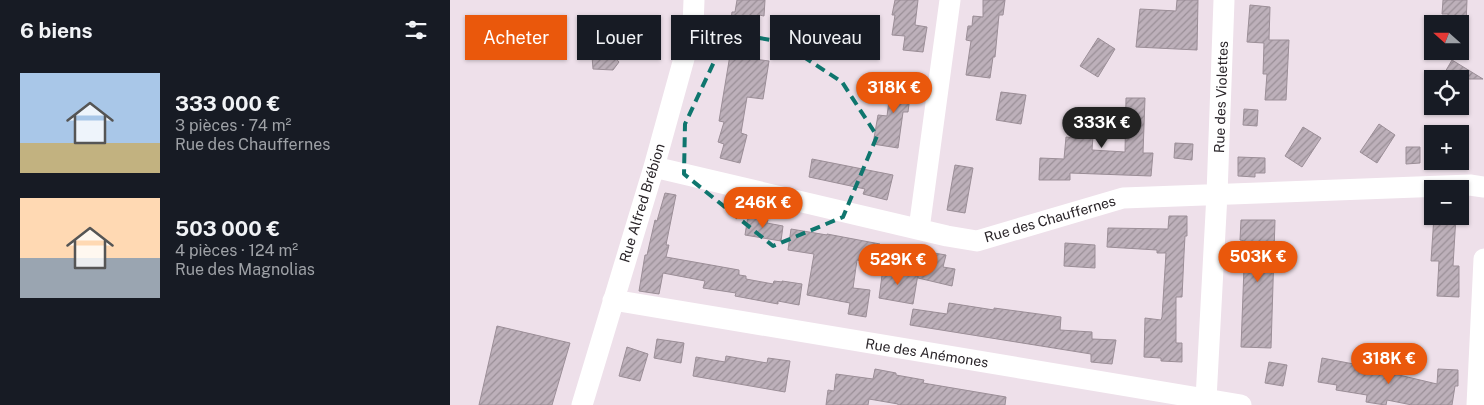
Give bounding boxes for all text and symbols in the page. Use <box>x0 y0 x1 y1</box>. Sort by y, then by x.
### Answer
chip: Acheter <box>465 15 567 60</box>
chip: Louer <box>577 15 661 60</box>
chip: Filtres <box>671 15 760 60</box>
chip: Nouveau <box>770 15 880 60</box>
north arrow <box>1424 15 1469 60</box>
map controls <box>1424 15 1469 225</box>
icon: filters <box>402 16 430 44</box>
text: 6 biens <box>20 18 93 43</box>
street label: Rue des Violettes <box>1211 41 1231 153</box>
button: locate <box>1424 70 1469 115</box>
pin: 318K € <box>853 72 935 114</box>
text: 318K € <box>867 78 921 97</box>
text: 333 000 € <box>175 91 280 116</box>
icon: home <box>60 93 120 153</box>
pin: 333K € <box>1061 106 1143 149</box>
text: 333K € <box>1073 113 1131 132</box>
text: 3 pièces · 74 m² <box>175 116 291 135</box>
button: + <box>1424 125 1469 170</box>
text: Rue des Chauffernes <box>175 135 330 154</box>
street label: Rue Alfred Brébion <box>616 142 668 264</box>
button: − <box>1424 180 1469 225</box>
pin: 246K € <box>722 186 804 229</box>
text: 246K € <box>735 193 791 212</box>
street label: Rue des Chauffernes <box>982 193 1118 245</box>
text: 503 000 € <box>175 216 280 241</box>
icon: home <box>60 218 120 278</box>
pin: 503K € <box>1217 240 1299 283</box>
text: 4 pièces · 124 m² <box>175 241 298 260</box>
pin: 529K € <box>857 244 939 286</box>
text: 503K € <box>1229 247 1287 266</box>
text: 529K € <box>869 250 927 269</box>
text: Rue des Magnolias <box>175 260 315 279</box>
street label: Rue des Anémones <box>864 335 990 371</box>
pin: 318K € <box>1348 342 1430 385</box>
text: 318K € <box>1362 349 1416 368</box>

